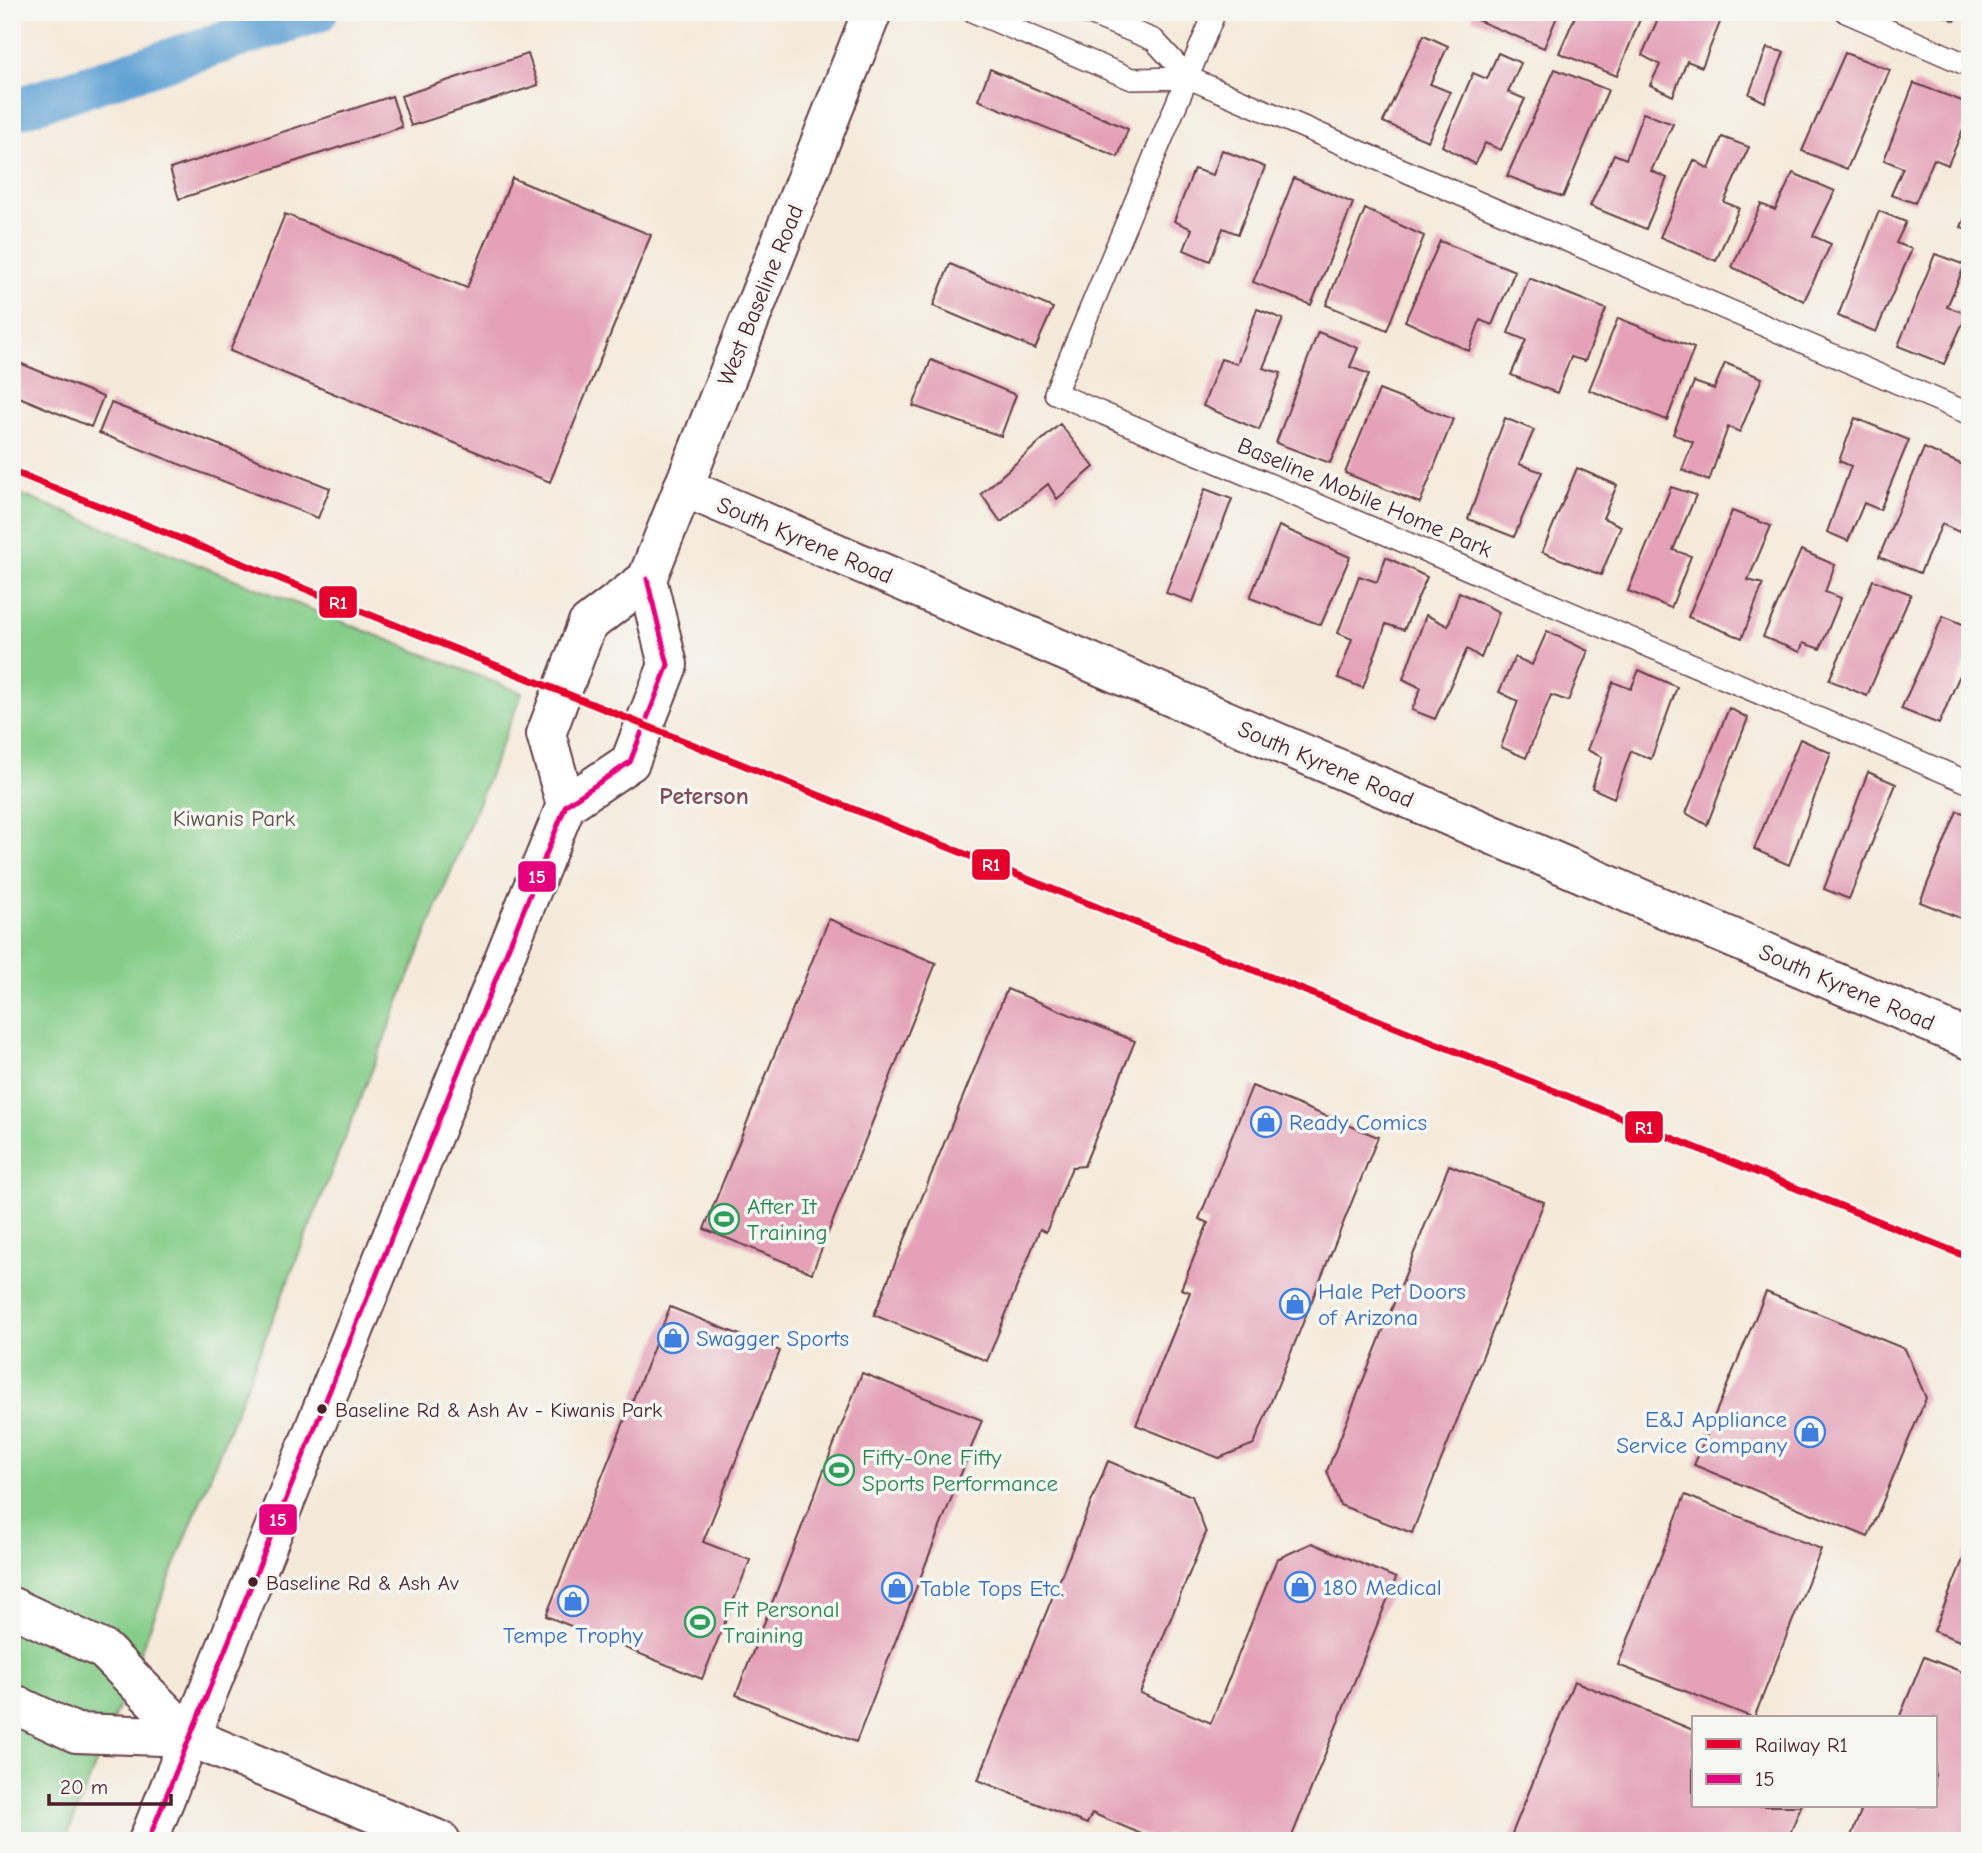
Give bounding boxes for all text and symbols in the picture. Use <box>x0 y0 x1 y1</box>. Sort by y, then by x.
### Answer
street label: West Baseline Road <box>712 201 809 390</box>
street label: Baseline Mobile Home Park <box>1234 432 1496 563</box>
street label: South Kyrene Road <box>713 491 897 590</box>
line badge: R1 <box>318 585 358 619</box>
text: R1 <box>329 592 347 614</box>
street label: South Kyrene Road <box>1234 715 1418 814</box>
district label: Peterson <box>659 782 749 810</box>
park label: Kiwanis Park <box>173 805 295 832</box>
line badge: R1 <box>971 848 1011 881</box>
text: R1 <box>982 854 1000 876</box>
line badge: 15 <box>517 860 557 893</box>
text: 15 <box>528 866 546 888</box>
street label: South Kyrene Road <box>1755 938 1939 1037</box>
shop icon: Ready Comics <box>1249 1105 1283 1139</box>
place label: Ready Comics <box>1289 1109 1427 1136</box>
line badge: R1 <box>1624 1110 1664 1144</box>
text: R1 <box>1635 1117 1653 1139</box>
place label: After It Training <box>747 1193 828 1246</box>
sports icon: After It Training <box>707 1202 741 1236</box>
place label: Hale Pet Doors of Arizona <box>1318 1278 1466 1331</box>
shop icon: Hale Pet Doors of Arizona <box>1278 1287 1312 1321</box>
shop icon: Swagger Sports <box>656 1321 690 1355</box>
place label: Swagger Sports <box>696 1325 849 1352</box>
place label: Baseline Rd & Ash Av - Kiwanis Park <box>335 1398 662 1422</box>
marker: Baseline Rd & Ash Av - Kiwanis Park <box>315 1402 329 1416</box>
place label: E&J Appliance Service Company <box>1616 1406 1788 1459</box>
shop icon: E&J Appliance Service Company <box>1793 1415 1827 1449</box>
place label: Fifty-One Fifty Sports Performance <box>862 1444 1058 1497</box>
sports icon: Fifty-One Fifty Sports Performance <box>822 1453 856 1487</box>
line badge: 15 <box>258 1503 298 1536</box>
text: 15 <box>269 1509 287 1531</box>
shop icon: 180 Medical <box>1283 1570 1317 1604</box>
place label: Baseline Rd & Ash Av <box>266 1571 459 1595</box>
shop icon: Table Tops Etc. <box>880 1571 914 1605</box>
place label: 180 Medical <box>1323 1574 1442 1601</box>
marker: Baseline Rd & Ash Av <box>246 1575 260 1589</box>
place label: Table Tops Etc. <box>920 1575 1064 1602</box>
shop icon: Tempe Trophy <box>556 1584 590 1618</box>
place label: Fit Personal Training <box>723 1596 840 1649</box>
sports icon: Fit Personal Training <box>683 1605 717 1639</box>
place label: Tempe Trophy <box>503 1622 644 1649</box>
legend <box>1692 1716 1937 1808</box>
text: Railway R1 <box>1755 1733 1848 1757</box>
scale bar <box>49 1762 172 1806</box>
text: 15 <box>1755 1767 1775 1791</box>
text: 20 m <box>60 1775 108 1799</box>

